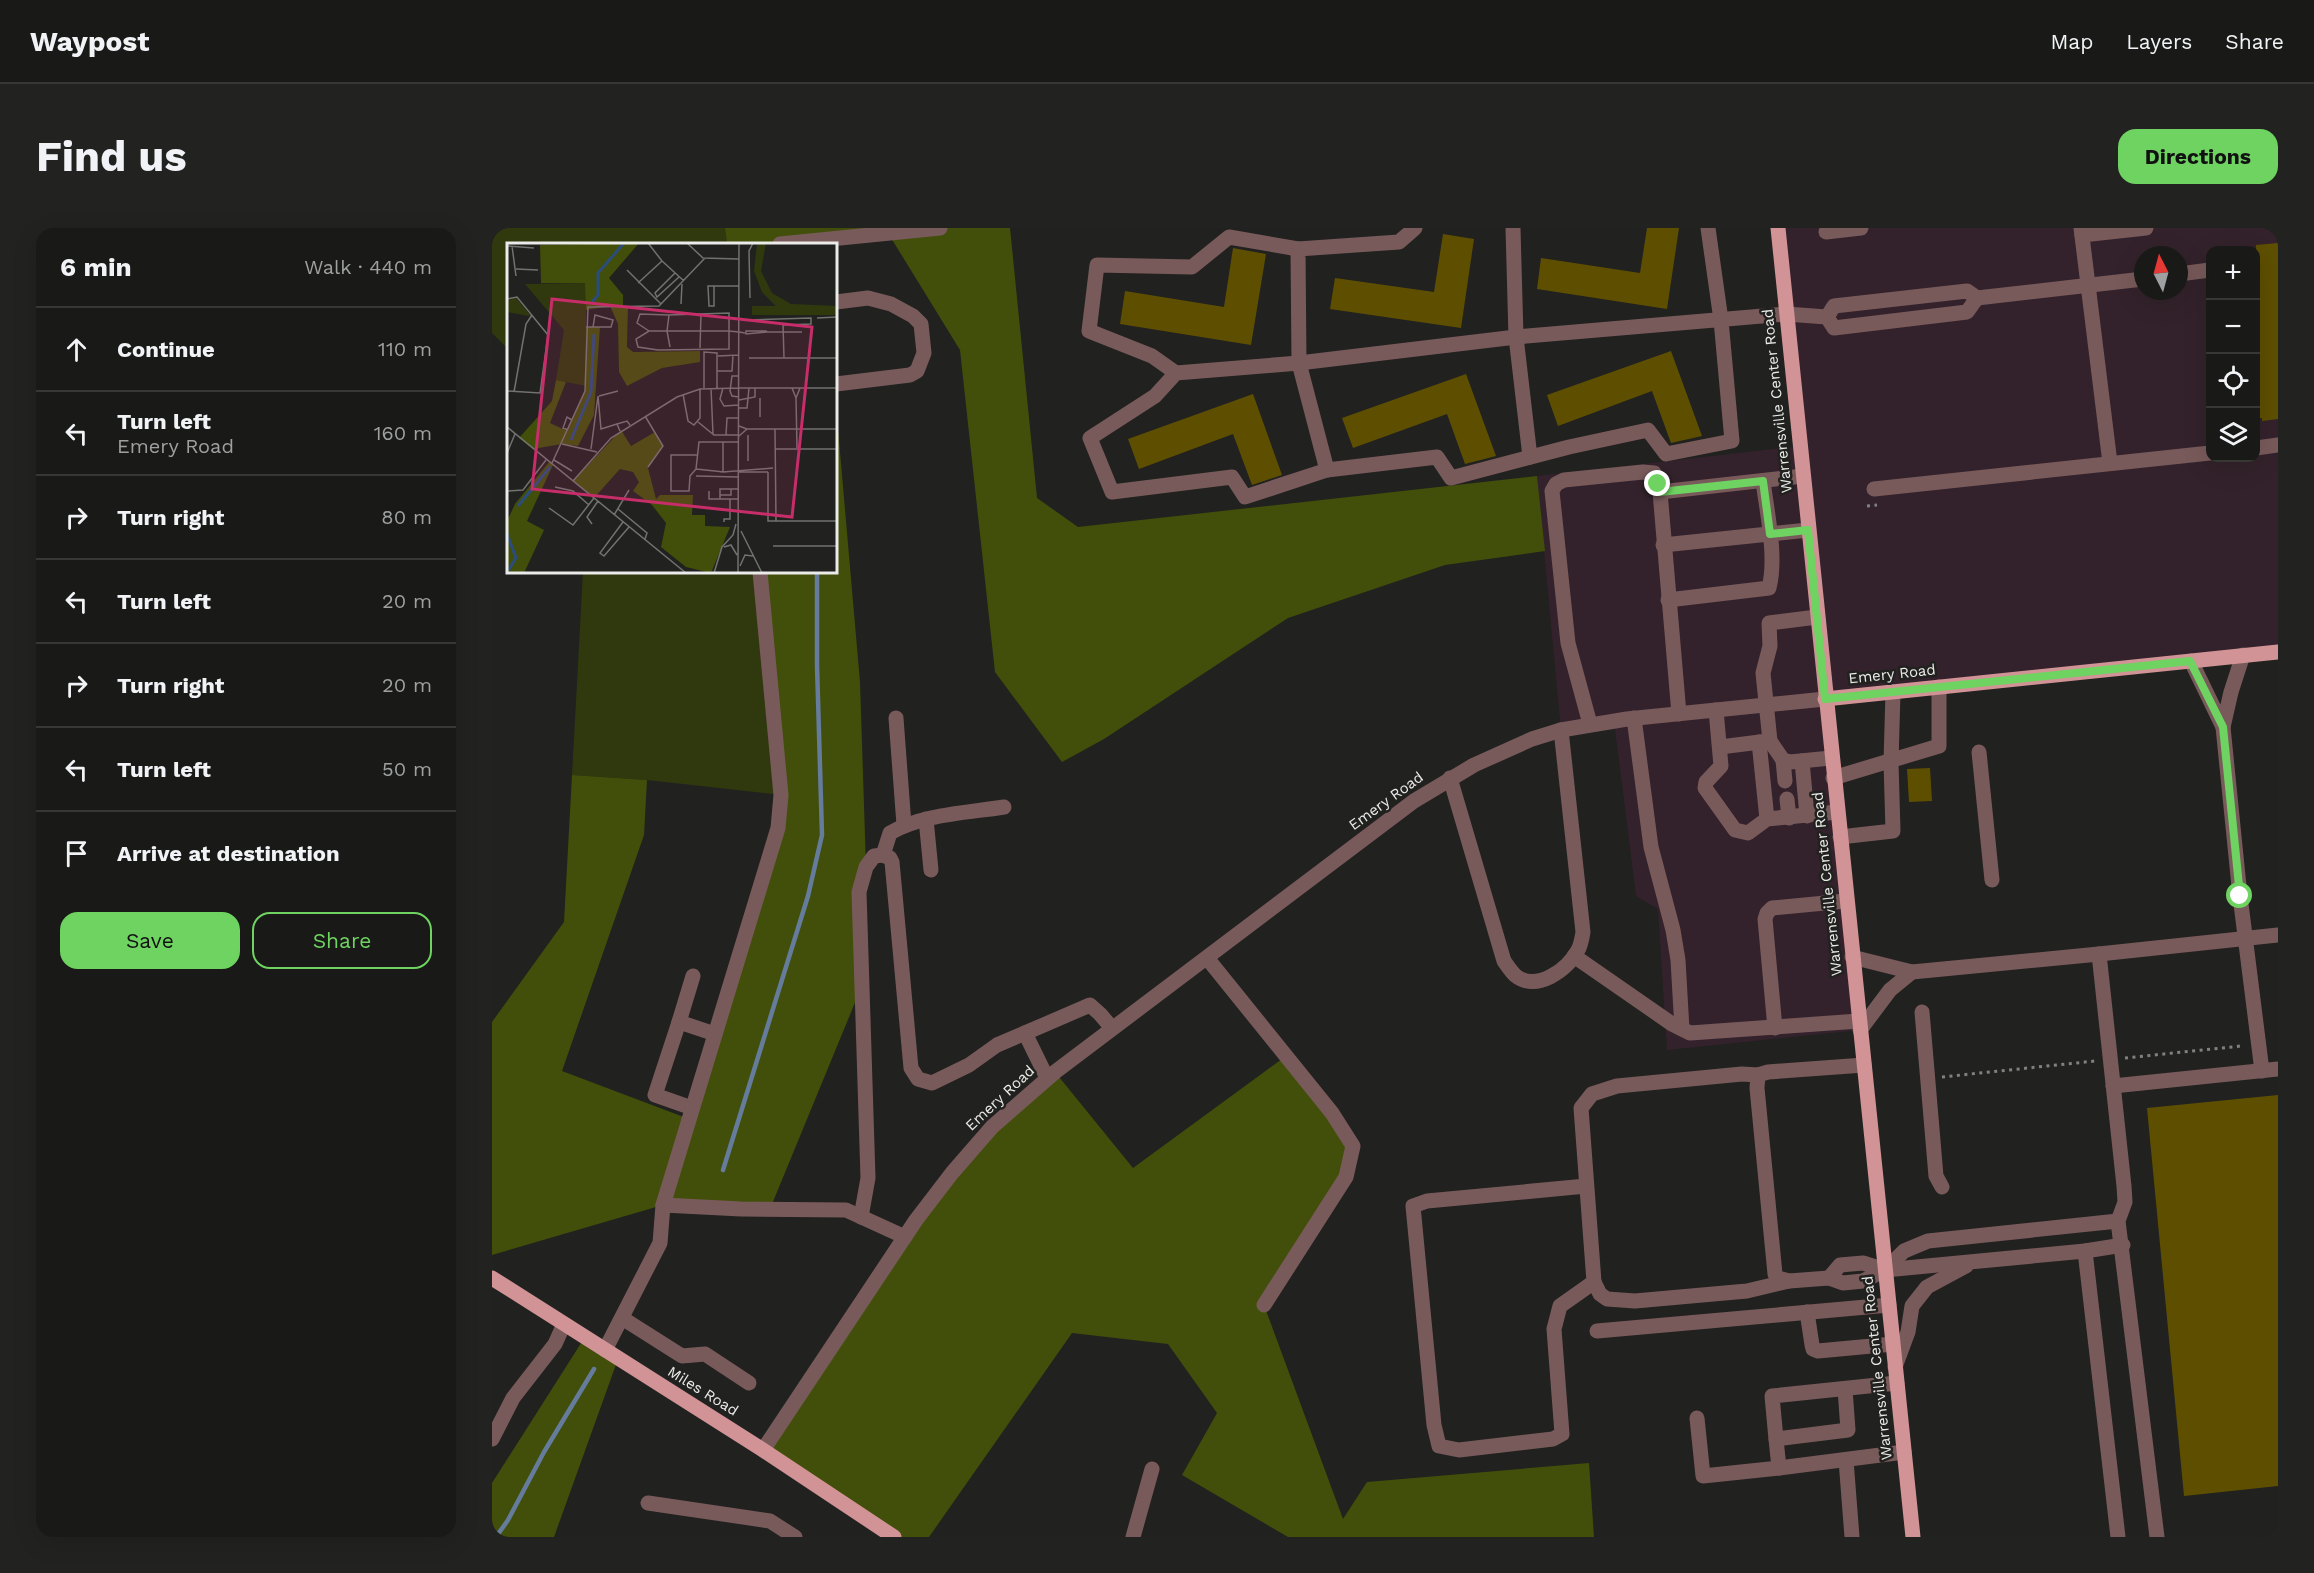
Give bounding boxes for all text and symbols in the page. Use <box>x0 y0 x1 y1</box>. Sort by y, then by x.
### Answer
text: Waypost <box>30 25 149 58</box>
text: Map <box>2050 29 2093 54</box>
text: Layers <box>2126 29 2192 54</box>
text: Share <box>2225 29 2284 54</box>
button: Directions <box>2118 129 2278 184</box>
text: Find us <box>36 132 187 181</box>
inset map <box>507 243 837 573</box>
north arrow <box>2134 246 2188 300</box>
map controls <box>2206 246 2260 462</box>
button: + <box>2206 246 2260 300</box>
text: 6 min <box>60 252 132 282</box>
text: Walk · 440 m <box>304 255 432 279</box>
button: − <box>2206 300 2260 354</box>
street label: Warrensville Center Road <box>1758 308 1796 494</box>
icon: ahead <box>60 333 93 366</box>
text: Continue <box>117 337 215 362</box>
text: 110 m <box>378 337 432 361</box>
button: locate <box>2206 354 2260 408</box>
button: layers <box>2206 408 2260 462</box>
text: Turn left <box>117 409 211 434</box>
icon: left <box>60 417 93 450</box>
text: 160 m <box>374 421 432 445</box>
text: Emery Road <box>117 434 234 458</box>
route end <box>1644 470 1670 496</box>
icon: right <box>60 501 93 534</box>
text: Turn right <box>117 505 224 530</box>
text: 80 m <box>381 505 432 529</box>
icon: left <box>60 585 93 618</box>
text: Turn left <box>117 589 211 614</box>
text: 20 m <box>382 589 432 613</box>
street label: Emery Road <box>1847 660 1937 688</box>
icon: right <box>60 669 93 702</box>
text: Turn right <box>117 673 224 698</box>
text: 20 m <box>382 673 432 697</box>
icon: left <box>60 753 93 786</box>
text: Turn left <box>117 757 211 782</box>
text: 50 m <box>382 757 432 781</box>
street label: Emery Road <box>1345 768 1427 834</box>
street label: Warrensville Center Road <box>1808 791 1846 977</box>
icon: arrive <box>60 837 93 870</box>
text: Arrive at destination <box>117 841 340 866</box>
route start <box>2226 882 2252 908</box>
button: Save <box>60 912 240 969</box>
button: Share <box>252 912 432 969</box>
street label: Emery Road <box>962 1061 1038 1135</box>
street label: Warrensville Center Road <box>1858 1275 1896 1461</box>
street label: Miles Road <box>664 1362 742 1420</box>

